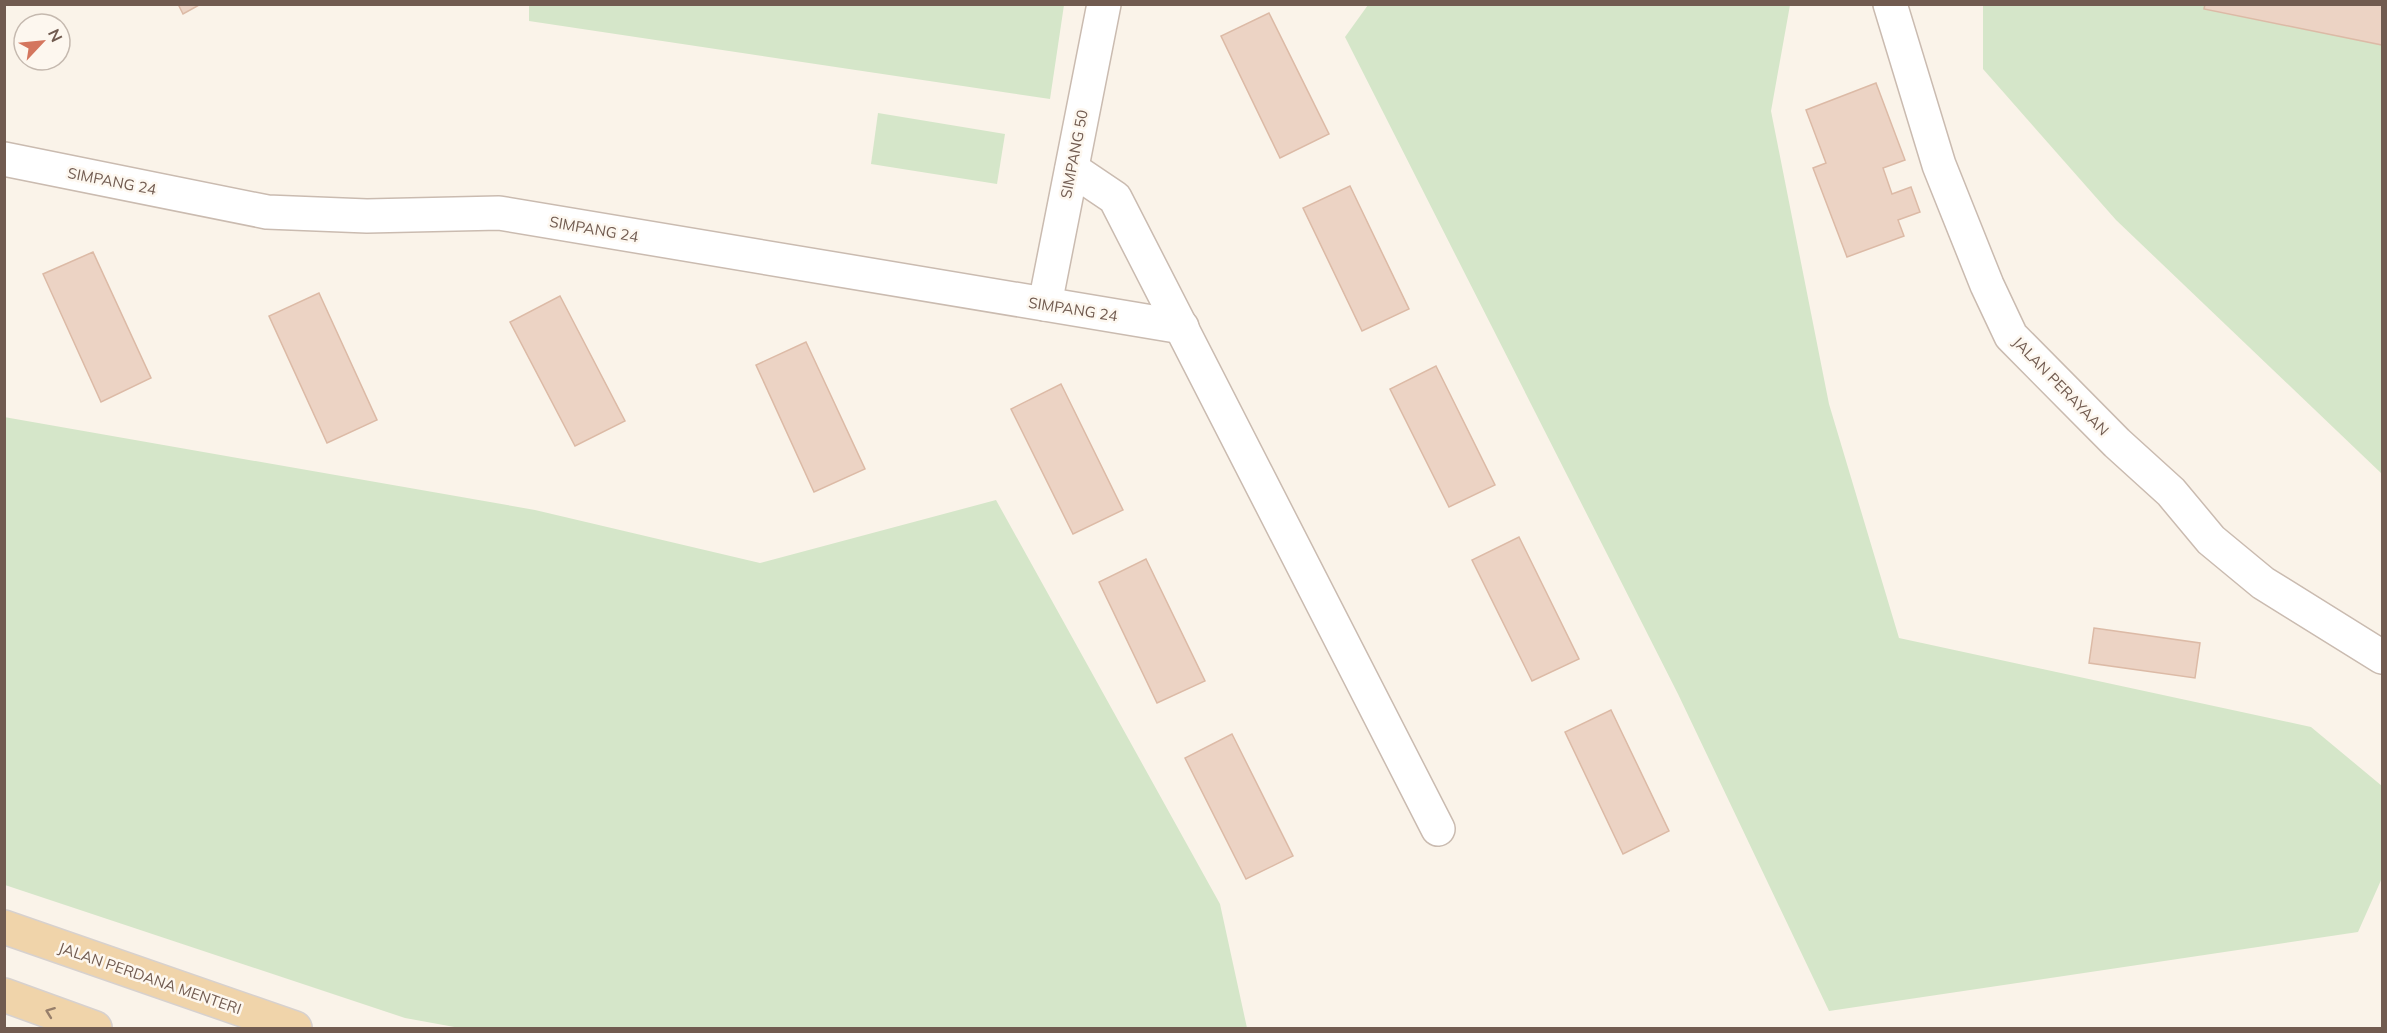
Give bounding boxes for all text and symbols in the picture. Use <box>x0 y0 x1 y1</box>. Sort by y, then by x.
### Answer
north arrow <box>12 12 72 72</box>
text: N <box>44 26 67 45</box>
street label: SIMPANG 50 <box>1056 108 1092 200</box>
street label: SIMPANG 24 <box>66 163 158 199</box>
street label: SIMPANG 24 <box>548 212 640 246</box>
street label: SIMPANG 24 <box>1027 293 1119 325</box>
street label: JALAN PERAYAAN <box>2009 333 2113 439</box>
street label: JALAN PERDANA MENTERI <box>56 938 244 1018</box>
one-way arrow <box>45 1006 55 1019</box>

